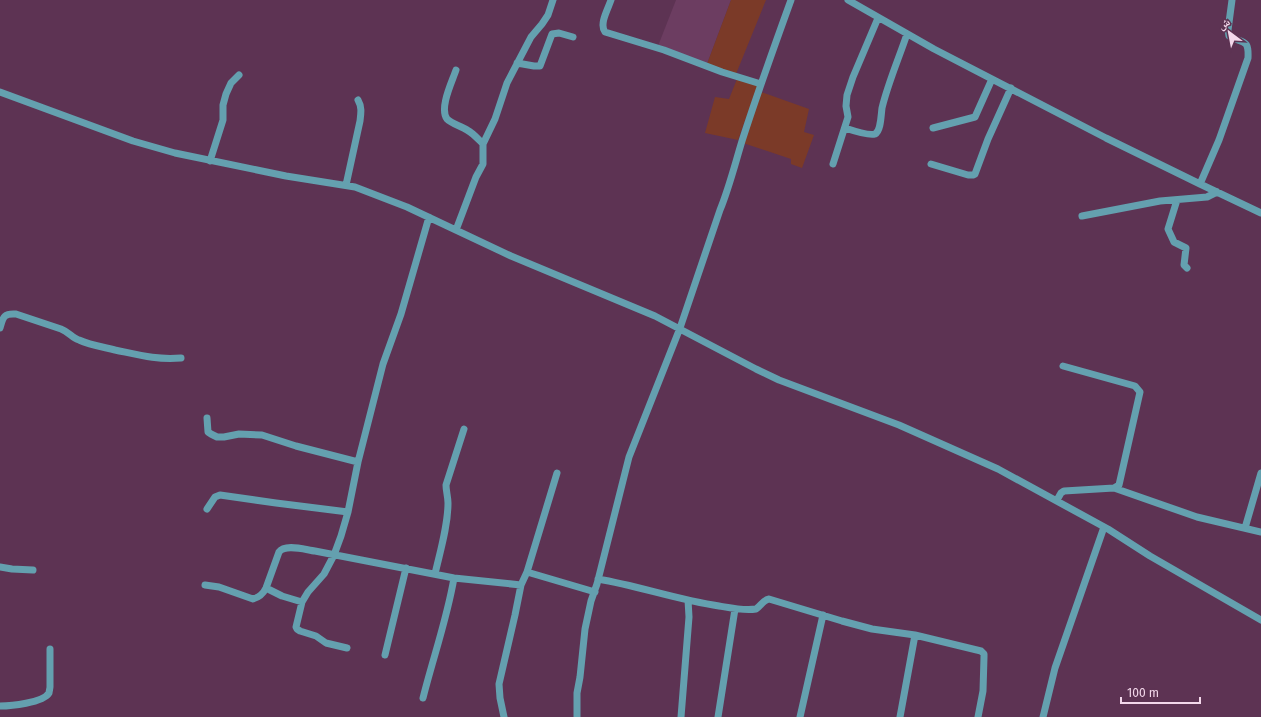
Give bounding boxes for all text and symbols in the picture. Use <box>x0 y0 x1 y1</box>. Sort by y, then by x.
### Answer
north arrow <box>1209 12 1249 52</box>
text: ش <box>1216 15 1233 33</box>
scale bar <box>1121 679 1200 705</box>
text: 100 m <box>1127 686 1159 700</box>

